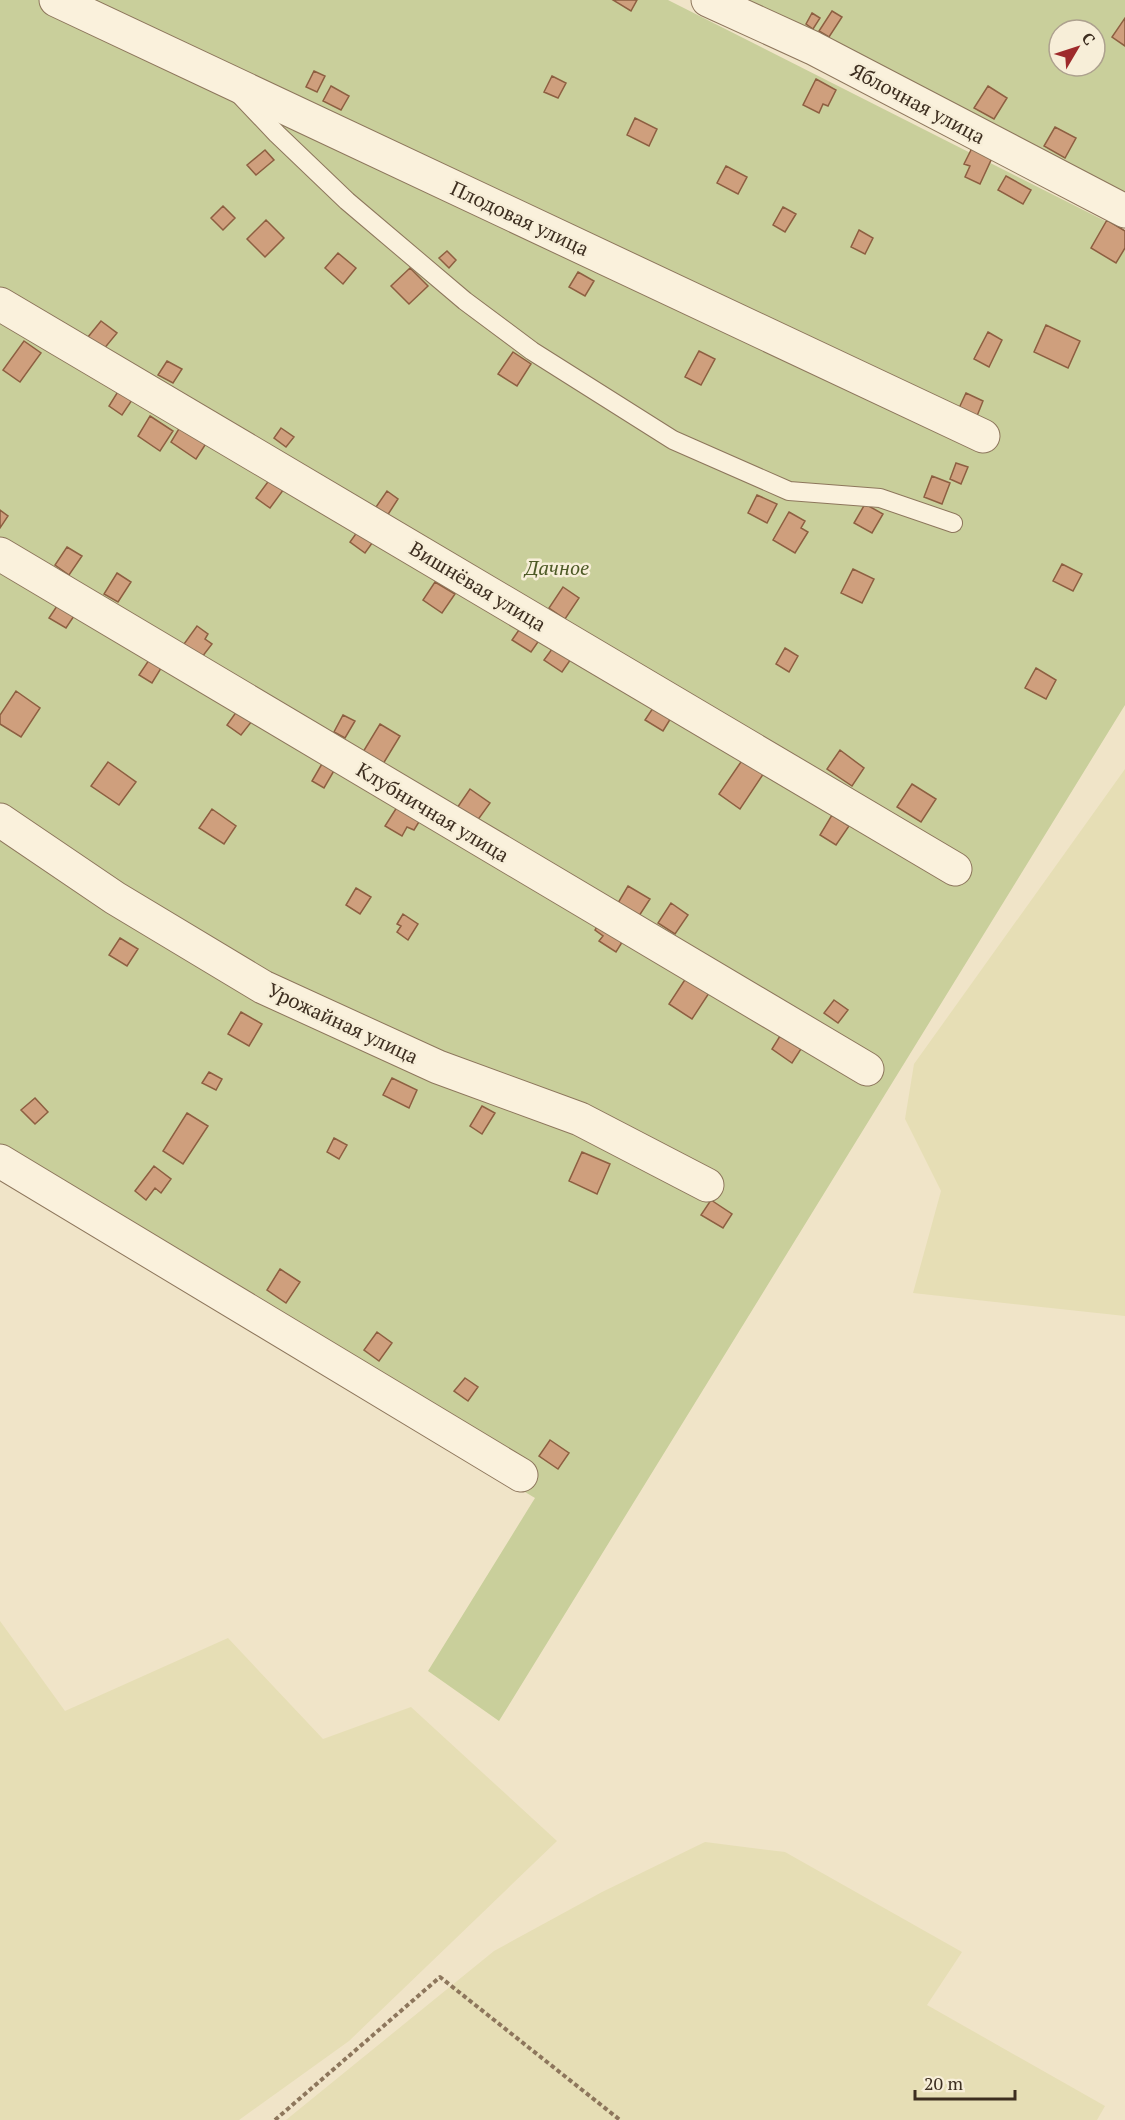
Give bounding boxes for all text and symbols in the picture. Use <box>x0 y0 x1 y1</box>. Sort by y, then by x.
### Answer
north arrow <box>1047 18 1107 78</box>
text: С <box>1077 28 1100 50</box>
street label: Яблочная улица <box>846 56 990 150</box>
street label: Плодовая улица <box>447 174 593 262</box>
street label: Вишнёвая улица <box>405 535 551 637</box>
park label: Дачное <box>523 554 589 581</box>
street label: Клубничная улица <box>352 756 514 868</box>
street label: Урожайная улица <box>263 976 423 1070</box>
scale bar <box>915 2063 1016 2101</box>
text: 20 m <box>924 2071 964 2095</box>

